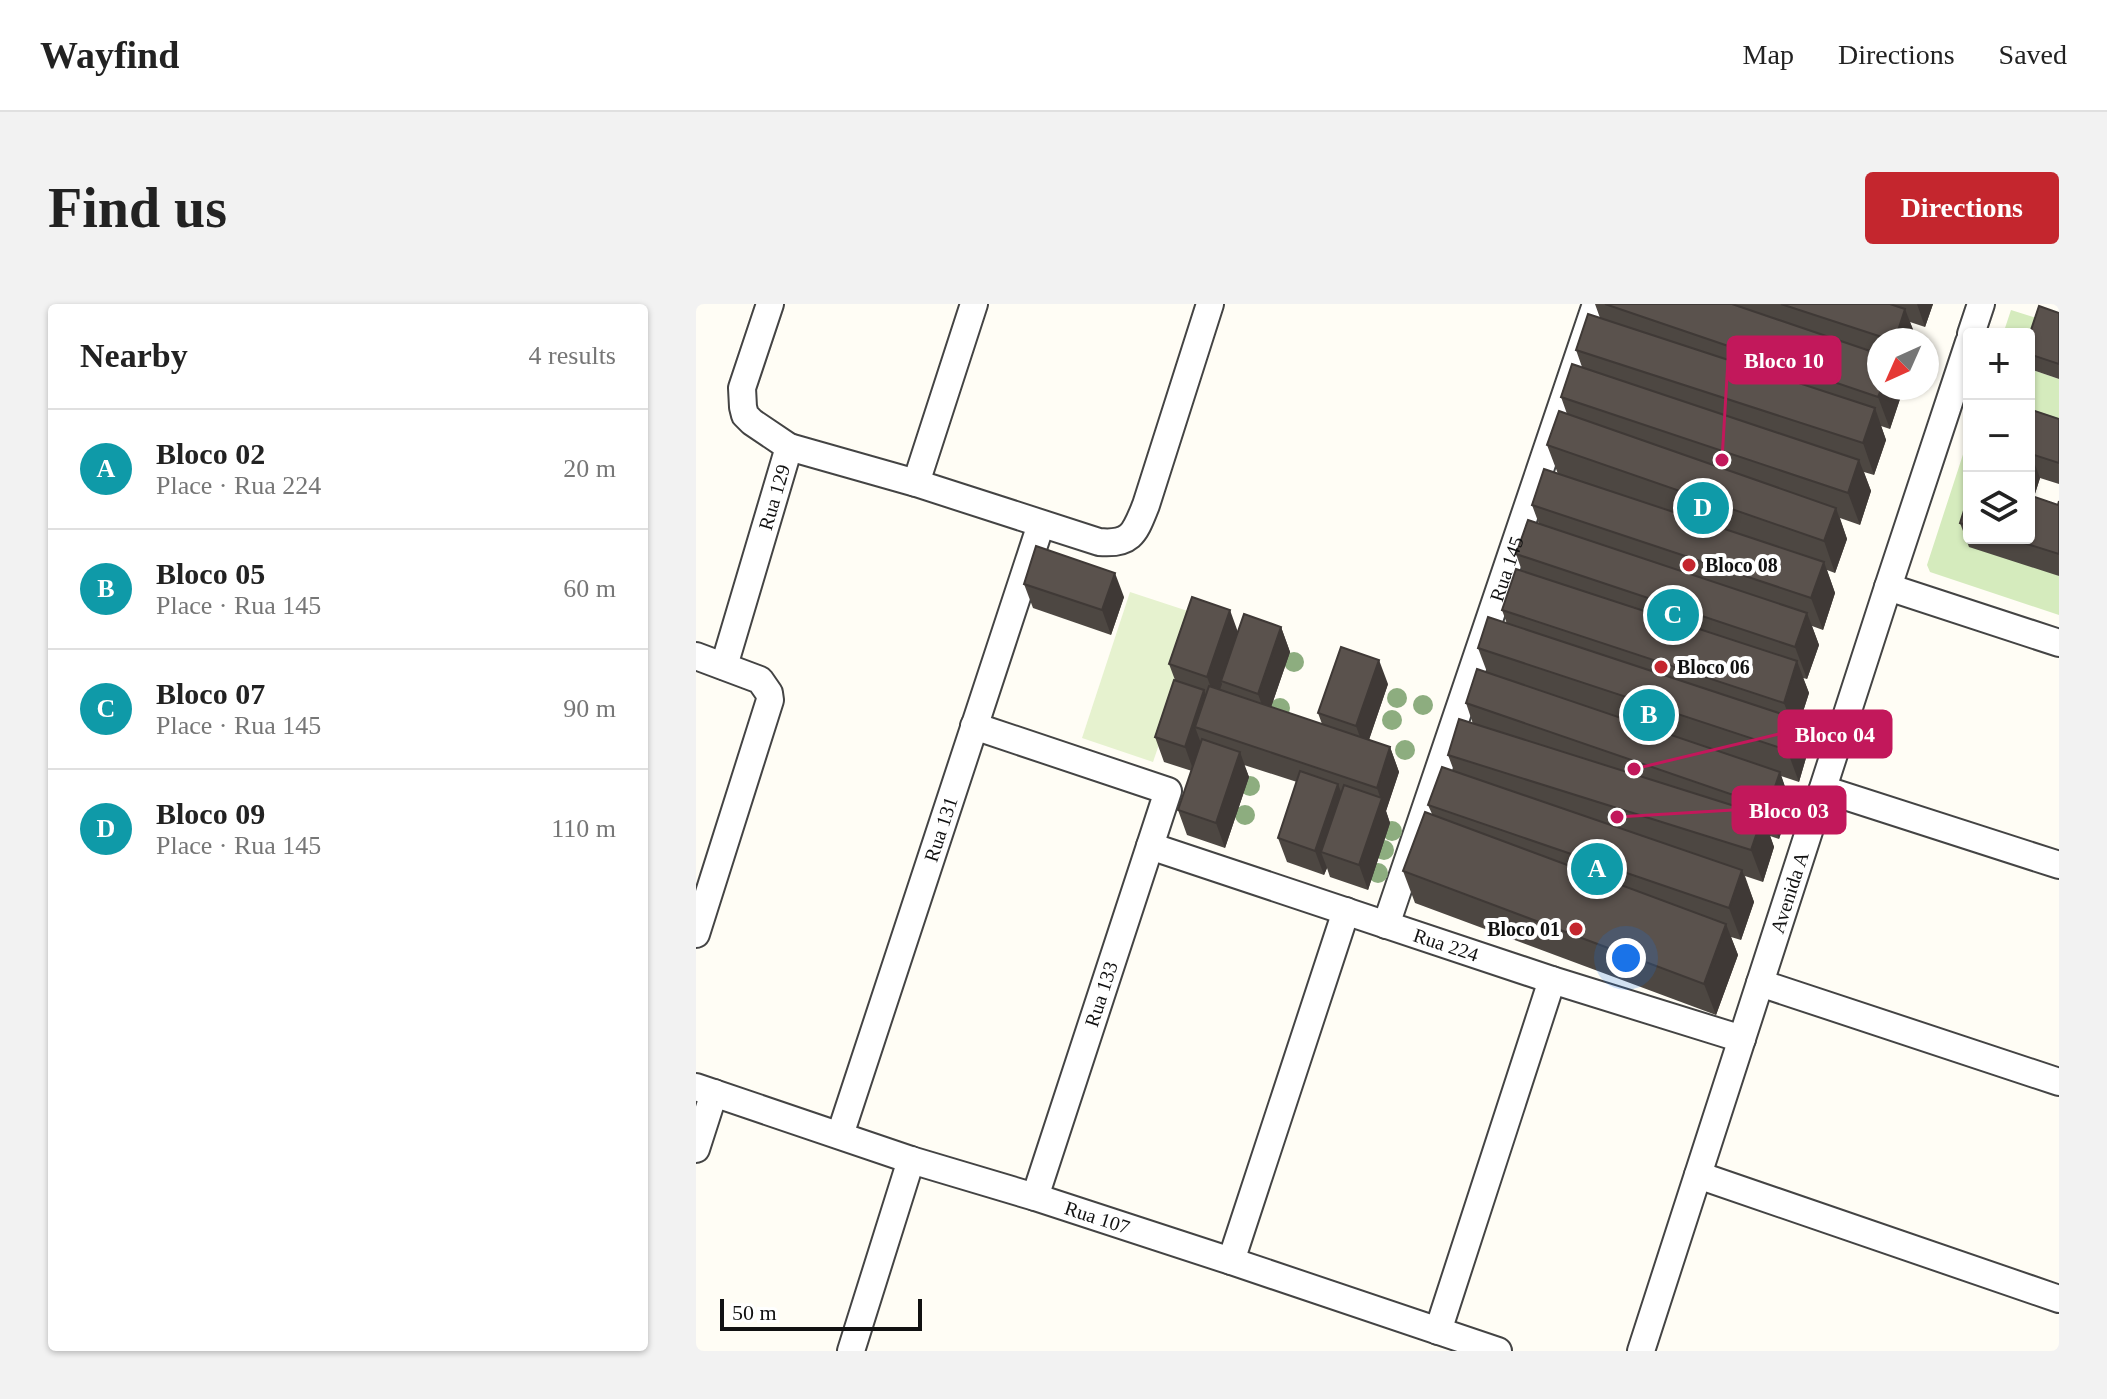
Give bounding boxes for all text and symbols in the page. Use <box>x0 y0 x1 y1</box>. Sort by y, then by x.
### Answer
text: Wayfind <box>40 34 179 76</box>
text: Map <box>1743 39 1794 70</box>
text: Directions <box>1838 39 1955 70</box>
text: Saved <box>1999 39 2067 70</box>
button: Directions <box>1865 172 2059 244</box>
text: Find us <box>48 177 227 239</box>
north arrow <box>1867 328 1939 400</box>
map controls <box>1963 328 2035 544</box>
button: + <box>1963 328 2035 400</box>
text: Nearby <box>80 337 188 374</box>
callout: Bloco 10 <box>1728 337 1840 383</box>
text: 4 results <box>529 341 616 370</box>
text: Bloco 10 <box>1744 348 1824 373</box>
button: − <box>1963 400 2035 472</box>
text: Bloco 02 <box>156 437 265 470</box>
text: A <box>97 454 115 483</box>
text: 20 m <box>563 454 616 483</box>
street label: Rua 129 <box>754 462 794 533</box>
text: Place · Rua 224 <box>156 471 321 500</box>
button: layers <box>1963 472 2035 544</box>
pin: D <box>1677 478 1729 538</box>
street label: Rua 145 <box>1485 533 1528 604</box>
place label: Bloco 08 <box>1705 554 1778 576</box>
marker: Bloco 08 <box>1680 556 1698 574</box>
text: Bloco 05 <box>156 557 265 590</box>
text: B <box>97 574 115 603</box>
text: 60 m <box>563 574 616 603</box>
pin: C <box>1647 585 1699 645</box>
text: Place · Rua 145 <box>156 591 321 620</box>
place label: Bloco 06 <box>1677 656 1750 678</box>
marker: Bloco 06 <box>1652 658 1670 676</box>
text: Bloco 07 <box>156 677 265 710</box>
pin: B <box>1623 685 1675 745</box>
text: C <box>97 694 115 723</box>
text: 90 m <box>563 694 616 723</box>
text: Place · Rua 145 <box>156 711 321 740</box>
callout: Bloco 04 <box>1779 711 1891 757</box>
text: Bloco 04 <box>1795 722 1875 747</box>
callout: Bloco 03 <box>1733 787 1845 833</box>
street label: Rua 131 <box>920 794 962 864</box>
text: Bloco 09 <box>156 797 265 830</box>
text: Bloco 03 <box>1749 798 1829 823</box>
text: D <box>97 814 115 843</box>
text: 110 m <box>551 814 616 843</box>
text: Place · Rua 145 <box>156 831 321 860</box>
pin: A <box>1571 839 1623 899</box>
street label: Avenida A <box>1766 848 1813 936</box>
place label: Bloco 01 <box>1487 918 1560 940</box>
marker: Bloco 01 <box>1567 920 1585 938</box>
street label: Rua 224 <box>1411 924 1481 966</box>
your location <box>1606 938 1646 978</box>
street label: Rua 133 <box>1080 959 1122 1029</box>
street label: Rua 107 <box>1062 1196 1133 1238</box>
scale bar <box>720 1295 922 1331</box>
text: 50 m <box>732 1300 777 1325</box>

